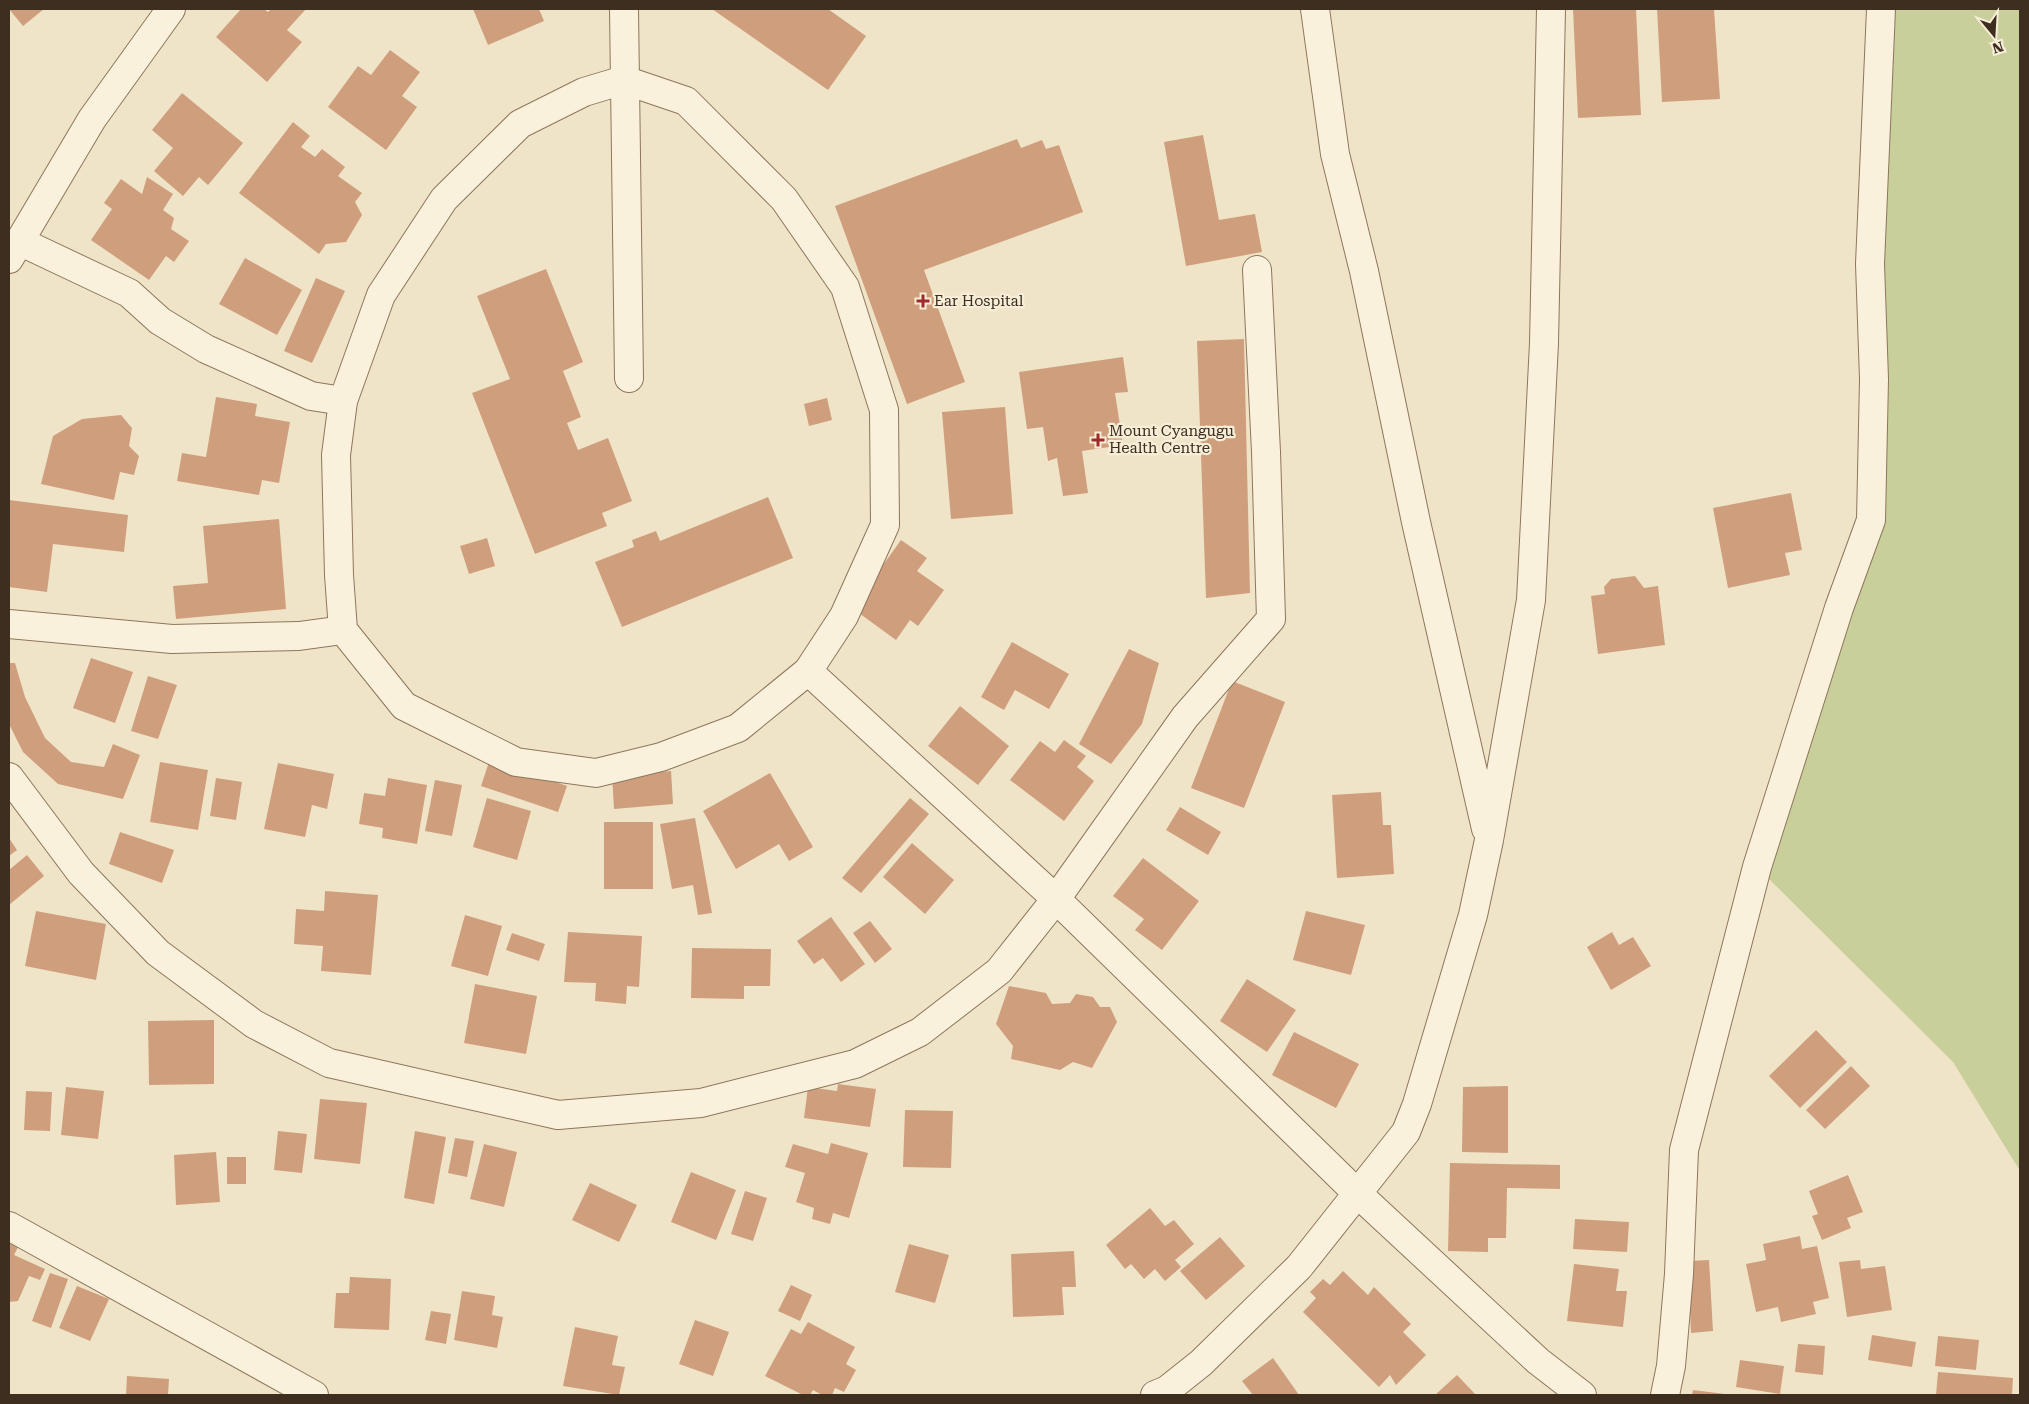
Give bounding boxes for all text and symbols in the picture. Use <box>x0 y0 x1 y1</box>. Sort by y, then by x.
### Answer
north arrow <box>1969 10 2019 60</box>
text: N <box>1990 38 2006 57</box>
place label: Ear Hospital <box>934 292 1024 310</box>
marker: Ear Hospital <box>916 294 930 308</box>
place label: Mount Cyangugu Health Centre <box>1109 422 1234 457</box>
marker: Mount Cyangugu Health Centre <box>1091 433 1105 447</box>

